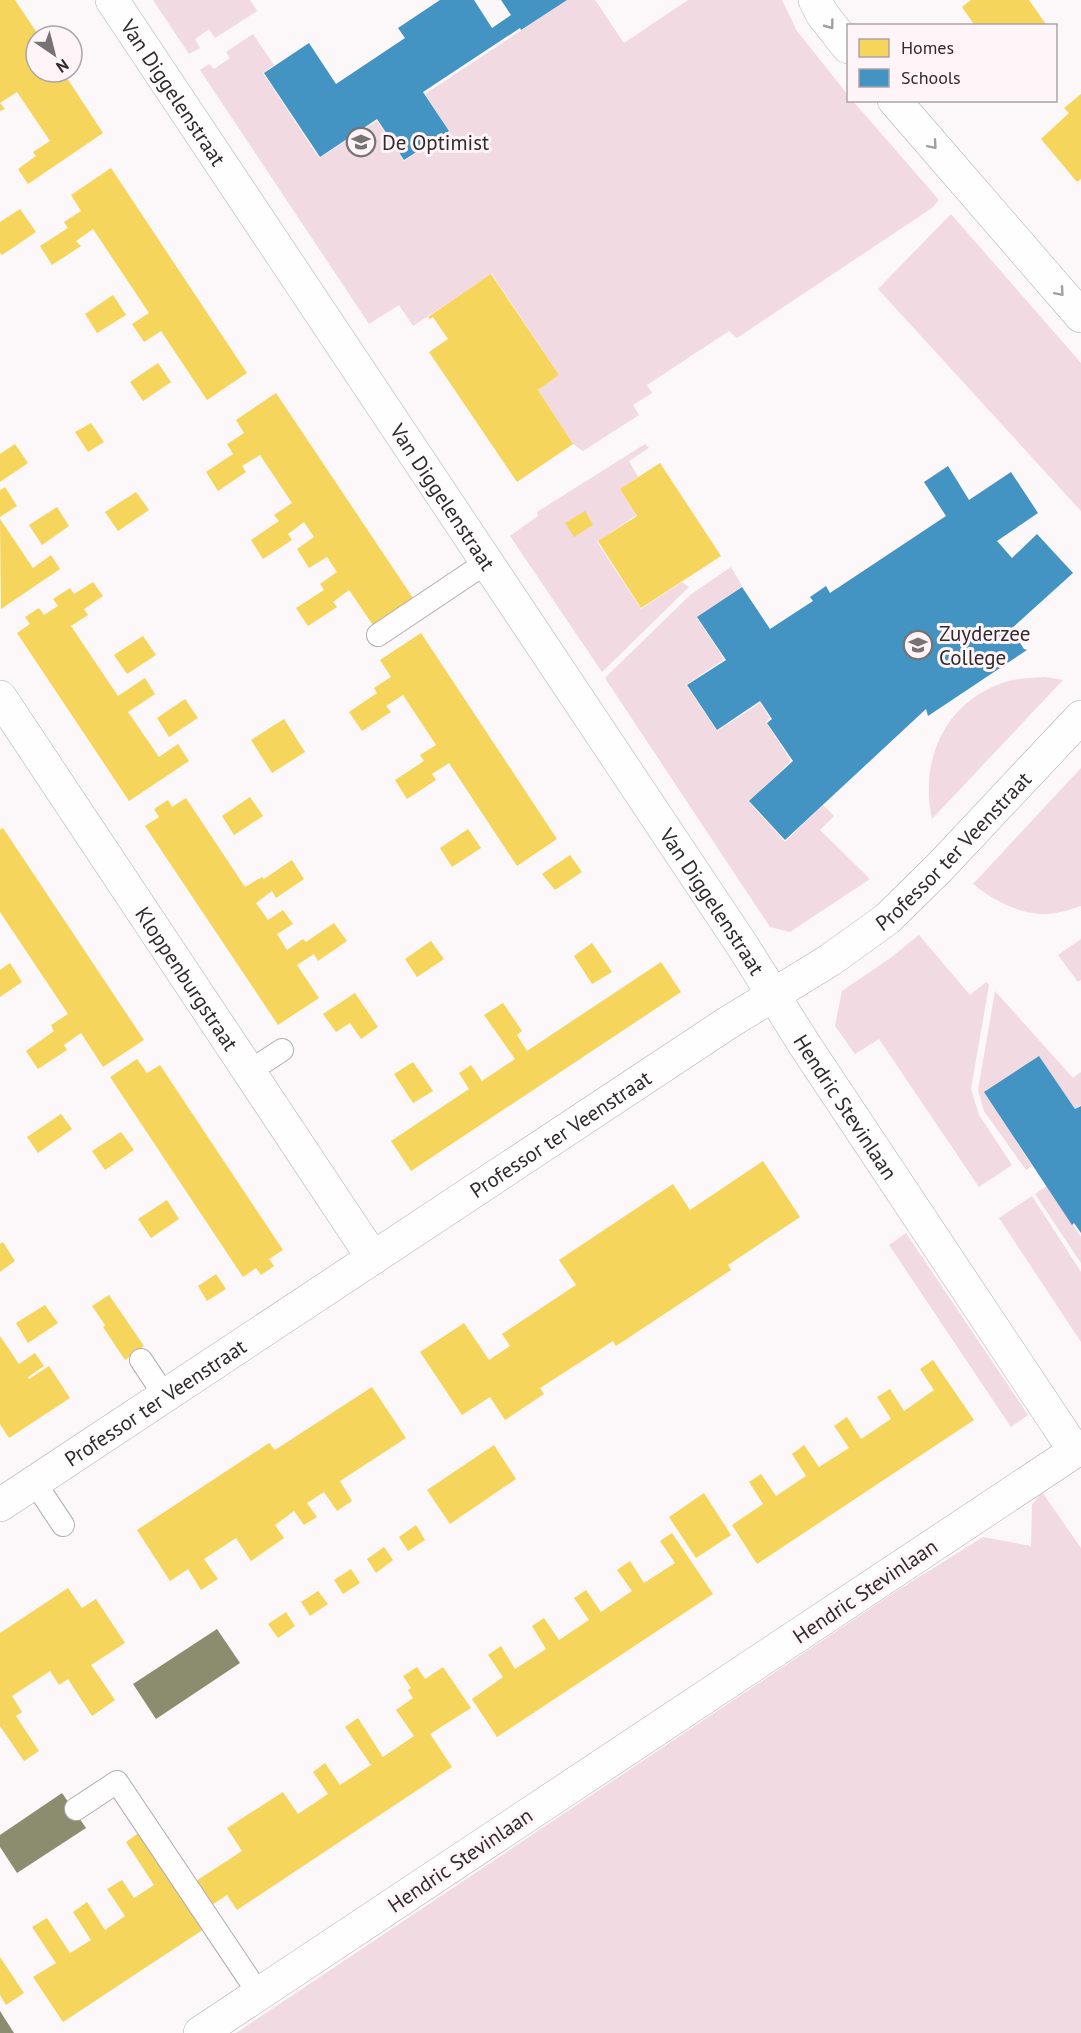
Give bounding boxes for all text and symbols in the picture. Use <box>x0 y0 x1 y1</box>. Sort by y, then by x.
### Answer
street label: Van Diggelenstraat <box>115 13 232 171</box>
one-way arrow <box>823 18 834 29</box>
north arrow <box>24 24 84 84</box>
legend <box>847 24 1057 102</box>
text: Homes <box>901 36 954 59</box>
text: N <box>53 55 73 77</box>
text: Schools <box>901 66 961 89</box>
school or university icon: De Optimist <box>345 126 377 158</box>
place label: De Optimist <box>382 129 489 156</box>
one-way arrow <box>926 138 937 149</box>
one-way arrow <box>1053 285 1064 296</box>
street label: Van Diggelenstraat <box>384 418 502 575</box>
place label: Zuyderzee College <box>939 620 1030 671</box>
school or university icon: Zuyderzee College <box>902 629 934 661</box>
street label: Professor ter Veenstraat <box>870 766 1037 937</box>
street label: Van Diggelenstraat <box>654 822 771 980</box>
street label: Kloppenburgstraat <box>130 901 245 1056</box>
street label: Hendric Stevinlaan <box>788 1029 904 1185</box>
street label: Professor ter Veenstraat <box>464 1064 656 1204</box>
street label: Professor ter Veenstraat <box>59 1332 251 1472</box>
street label: Hendric Stevinlaan <box>787 1533 943 1649</box>
street label: Hendric Stevinlaan <box>382 1802 538 1918</box>

